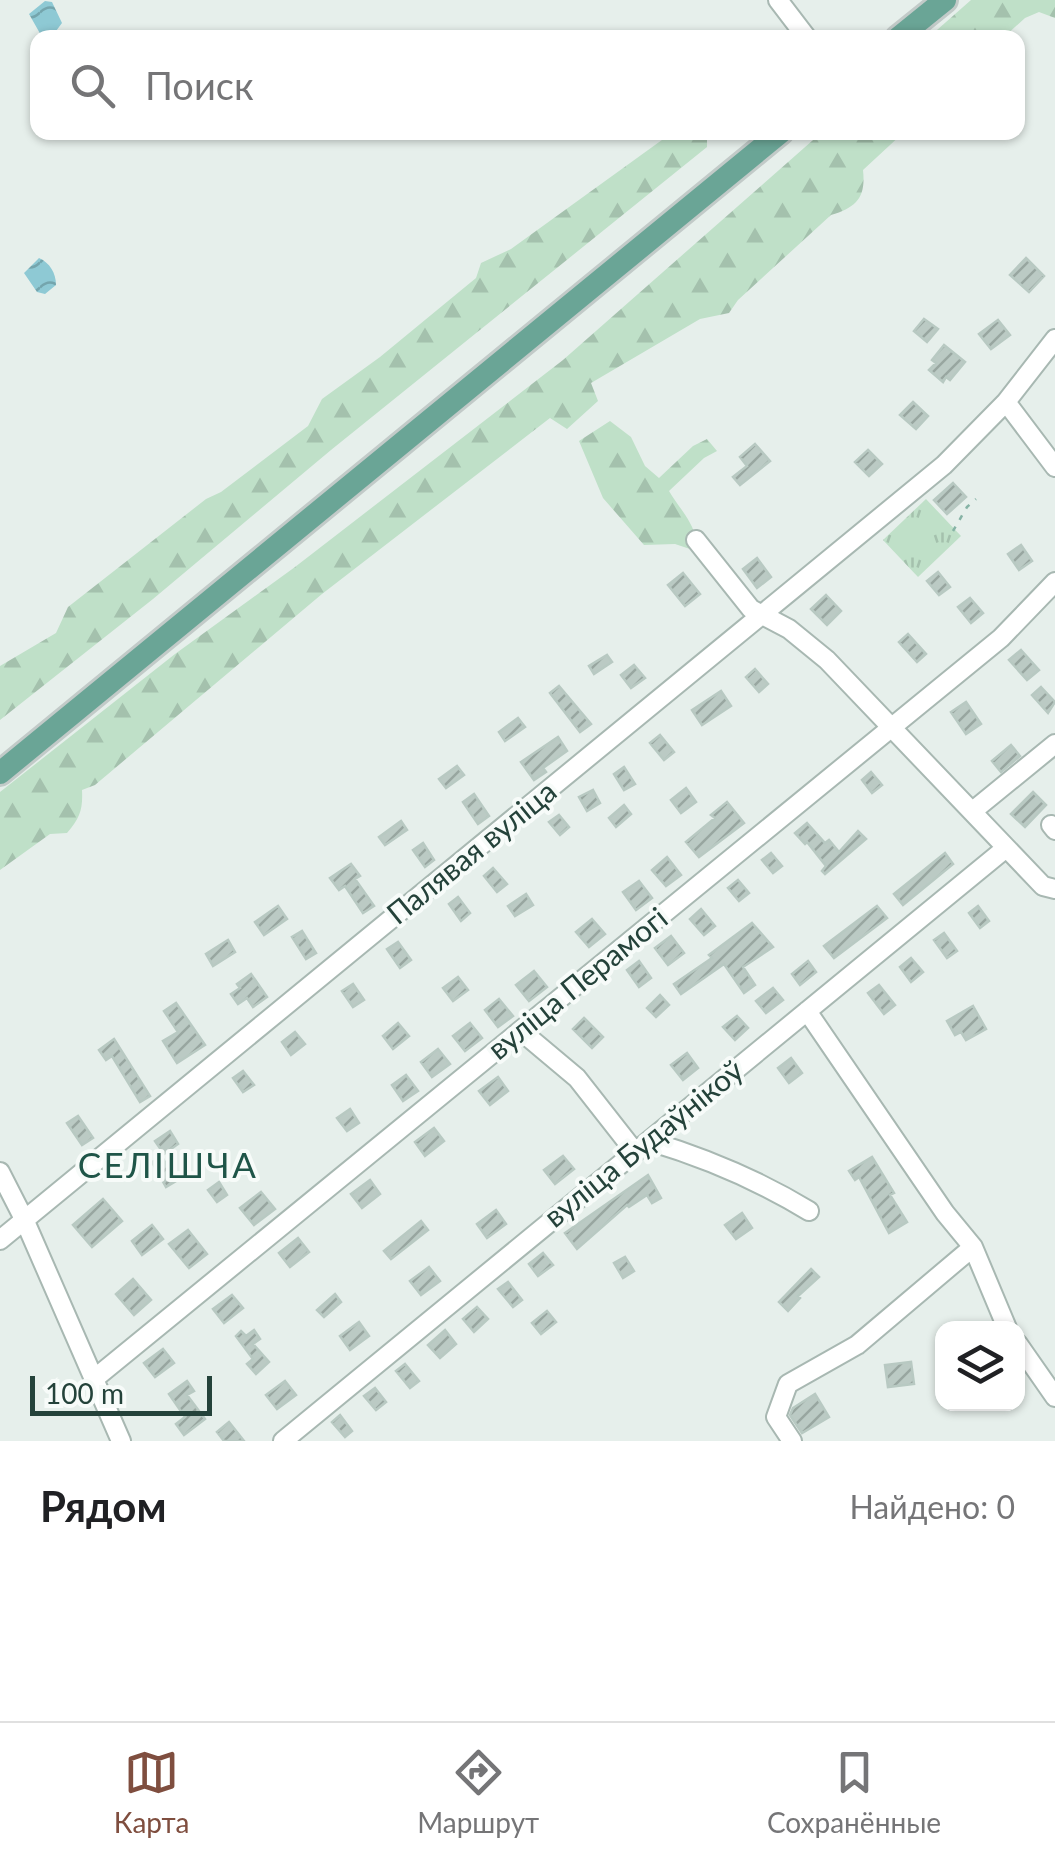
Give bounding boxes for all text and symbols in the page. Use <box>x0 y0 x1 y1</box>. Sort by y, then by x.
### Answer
search box <box>30 30 1025 140</box>
icon: search <box>65 58 120 113</box>
text: Поиск <box>145 62 254 108</box>
street label: Палявая вуліца <box>379 772 563 931</box>
street label: вуліца Перамогі <box>480 899 674 1066</box>
street label: вуліца Будаўнікоў <box>536 1051 750 1234</box>
district label: СЕЛІШЧА <box>78 1143 258 1185</box>
map controls <box>935 1321 1025 1411</box>
button: layers <box>935 1321 1025 1411</box>
scale bar <box>30 1371 212 1416</box>
text: 100 m <box>45 1376 124 1410</box>
text: Рядом <box>40 1481 167 1531</box>
text: Найдено: 0 <box>849 1487 1015 1526</box>
tab: Карта <box>114 1745 190 1839</box>
tab: Маршрут <box>417 1745 539 1839</box>
tab: Сохранённые <box>767 1745 941 1839</box>

